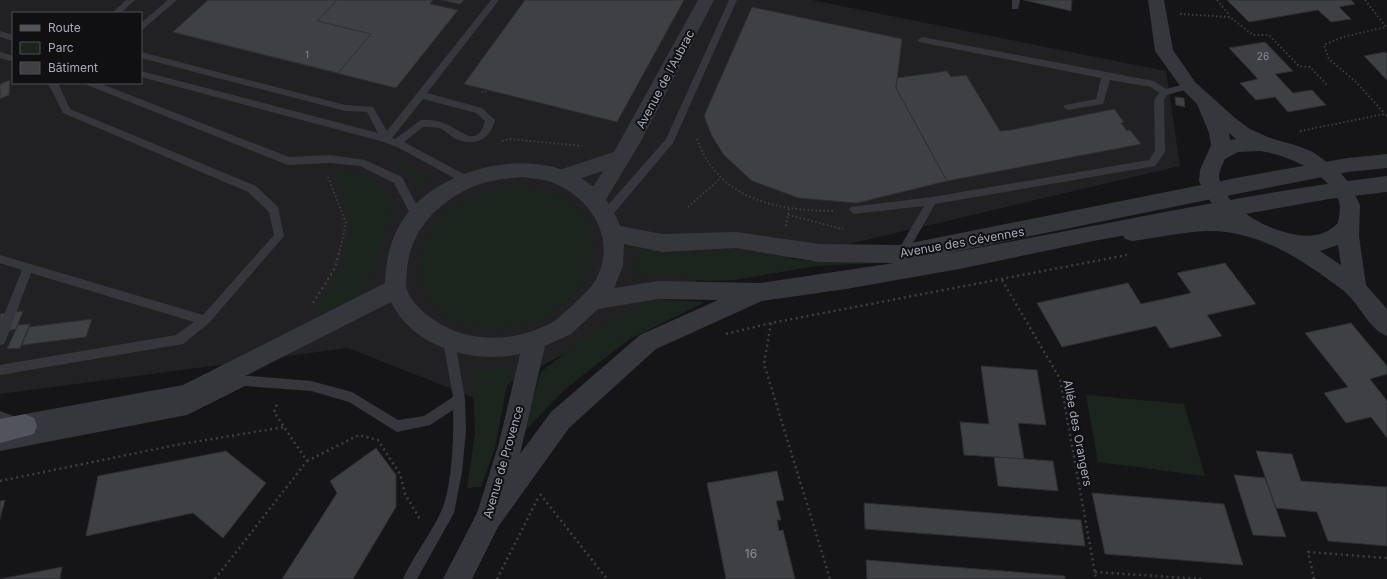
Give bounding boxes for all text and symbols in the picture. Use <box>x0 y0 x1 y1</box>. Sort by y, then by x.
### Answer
legend <box>12 12 142 84</box>
text: Route <box>48 20 81 35</box>
street label: Avenue de l'Aubrac <box>633 27 697 131</box>
text: Parc <box>48 40 74 55</box>
house number: 1 <box>305 49 309 60</box>
house number: 26 <box>1257 50 1269 62</box>
text: Bâtiment <box>48 60 98 75</box>
street label: Avenue des Cévennes <box>899 224 1025 260</box>
street label: Allée des Orangers <box>1060 378 1096 488</box>
street label: Avenue de Provence <box>480 404 526 520</box>
house number: 16 <box>745 546 757 561</box>

